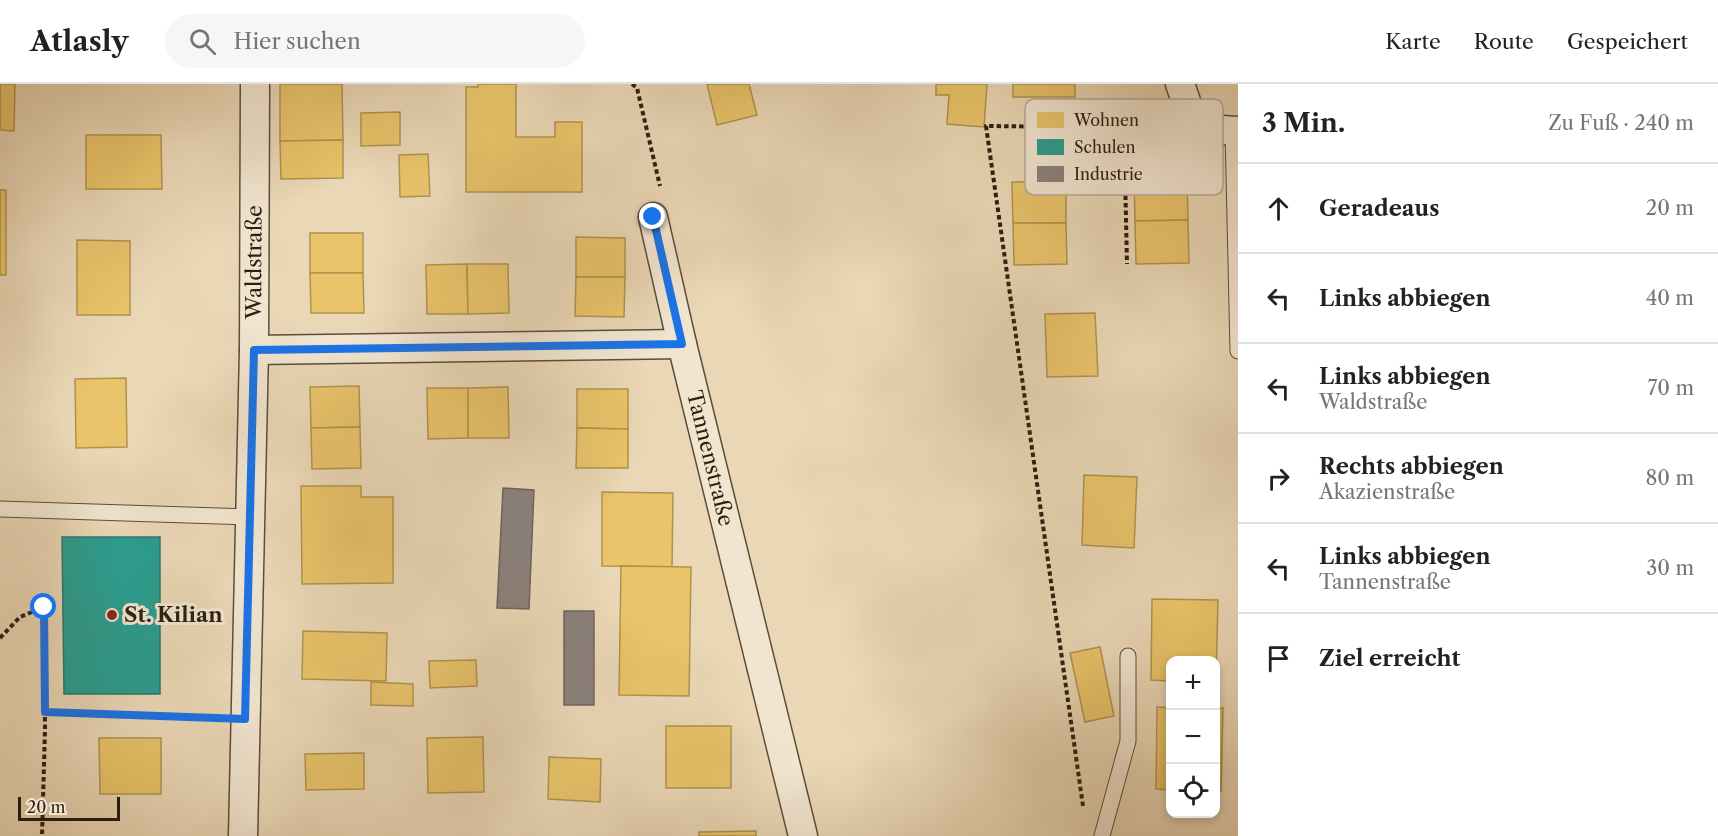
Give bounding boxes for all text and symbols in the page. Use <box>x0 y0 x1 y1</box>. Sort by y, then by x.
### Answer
search box <box>165 14 585 68</box>
text: Atlasly <box>30 24 129 58</box>
icon: search <box>186 25 219 58</box>
text: Hier suchen <box>234 28 361 55</box>
text: Karte <box>1385 29 1441 54</box>
text: Route <box>1474 29 1534 54</box>
text: Gespeichert <box>1567 29 1688 54</box>
legend <box>1025 99 1223 195</box>
text: 3 Min. <box>1262 107 1345 139</box>
text: Wohnen <box>1073 110 1139 130</box>
text: Zu Fuß · 240 m <box>1548 111 1694 135</box>
text: Schulen <box>1074 137 1136 157</box>
text: Industrie <box>1074 164 1143 184</box>
icon: ahead <box>1262 192 1295 225</box>
text: Geradeaus <box>1319 195 1439 222</box>
text: 20 m <box>1646 196 1694 220</box>
route end <box>639 203 665 229</box>
street label: Waldstraße <box>241 205 267 320</box>
icon: left <box>1262 282 1295 315</box>
text: Links abbiegen <box>1319 285 1491 312</box>
text: 40 m <box>1646 286 1694 310</box>
text: Links abbiegen <box>1319 363 1491 390</box>
icon: left <box>1262 372 1295 405</box>
text: 70 m <box>1648 376 1694 400</box>
street label: Tannenstraße <box>682 388 739 529</box>
text: Waldstraße <box>1319 390 1427 414</box>
text: Rechts abbiegen <box>1319 453 1504 480</box>
icon: right <box>1262 462 1295 495</box>
text: 80 m <box>1646 466 1694 490</box>
text: Akazienstraße <box>1319 480 1455 504</box>
text: Links abbiegen <box>1319 543 1491 570</box>
icon: left <box>1262 552 1295 585</box>
text: 30 m <box>1646 556 1694 580</box>
text: Tannenstraße <box>1319 570 1451 594</box>
route start <box>30 593 56 619</box>
place label: St. Kilian <box>124 602 223 627</box>
marker: St. Kilian <box>105 608 119 622</box>
icon: arrive <box>1262 642 1295 675</box>
text: Ziel erreicht <box>1319 645 1460 672</box>
map controls <box>1166 656 1220 818</box>
button: + <box>1166 656 1220 710</box>
button: − <box>1166 710 1220 764</box>
button: locate <box>1166 764 1220 818</box>
scale bar <box>18 794 120 822</box>
text: 20 m <box>27 797 66 817</box>

